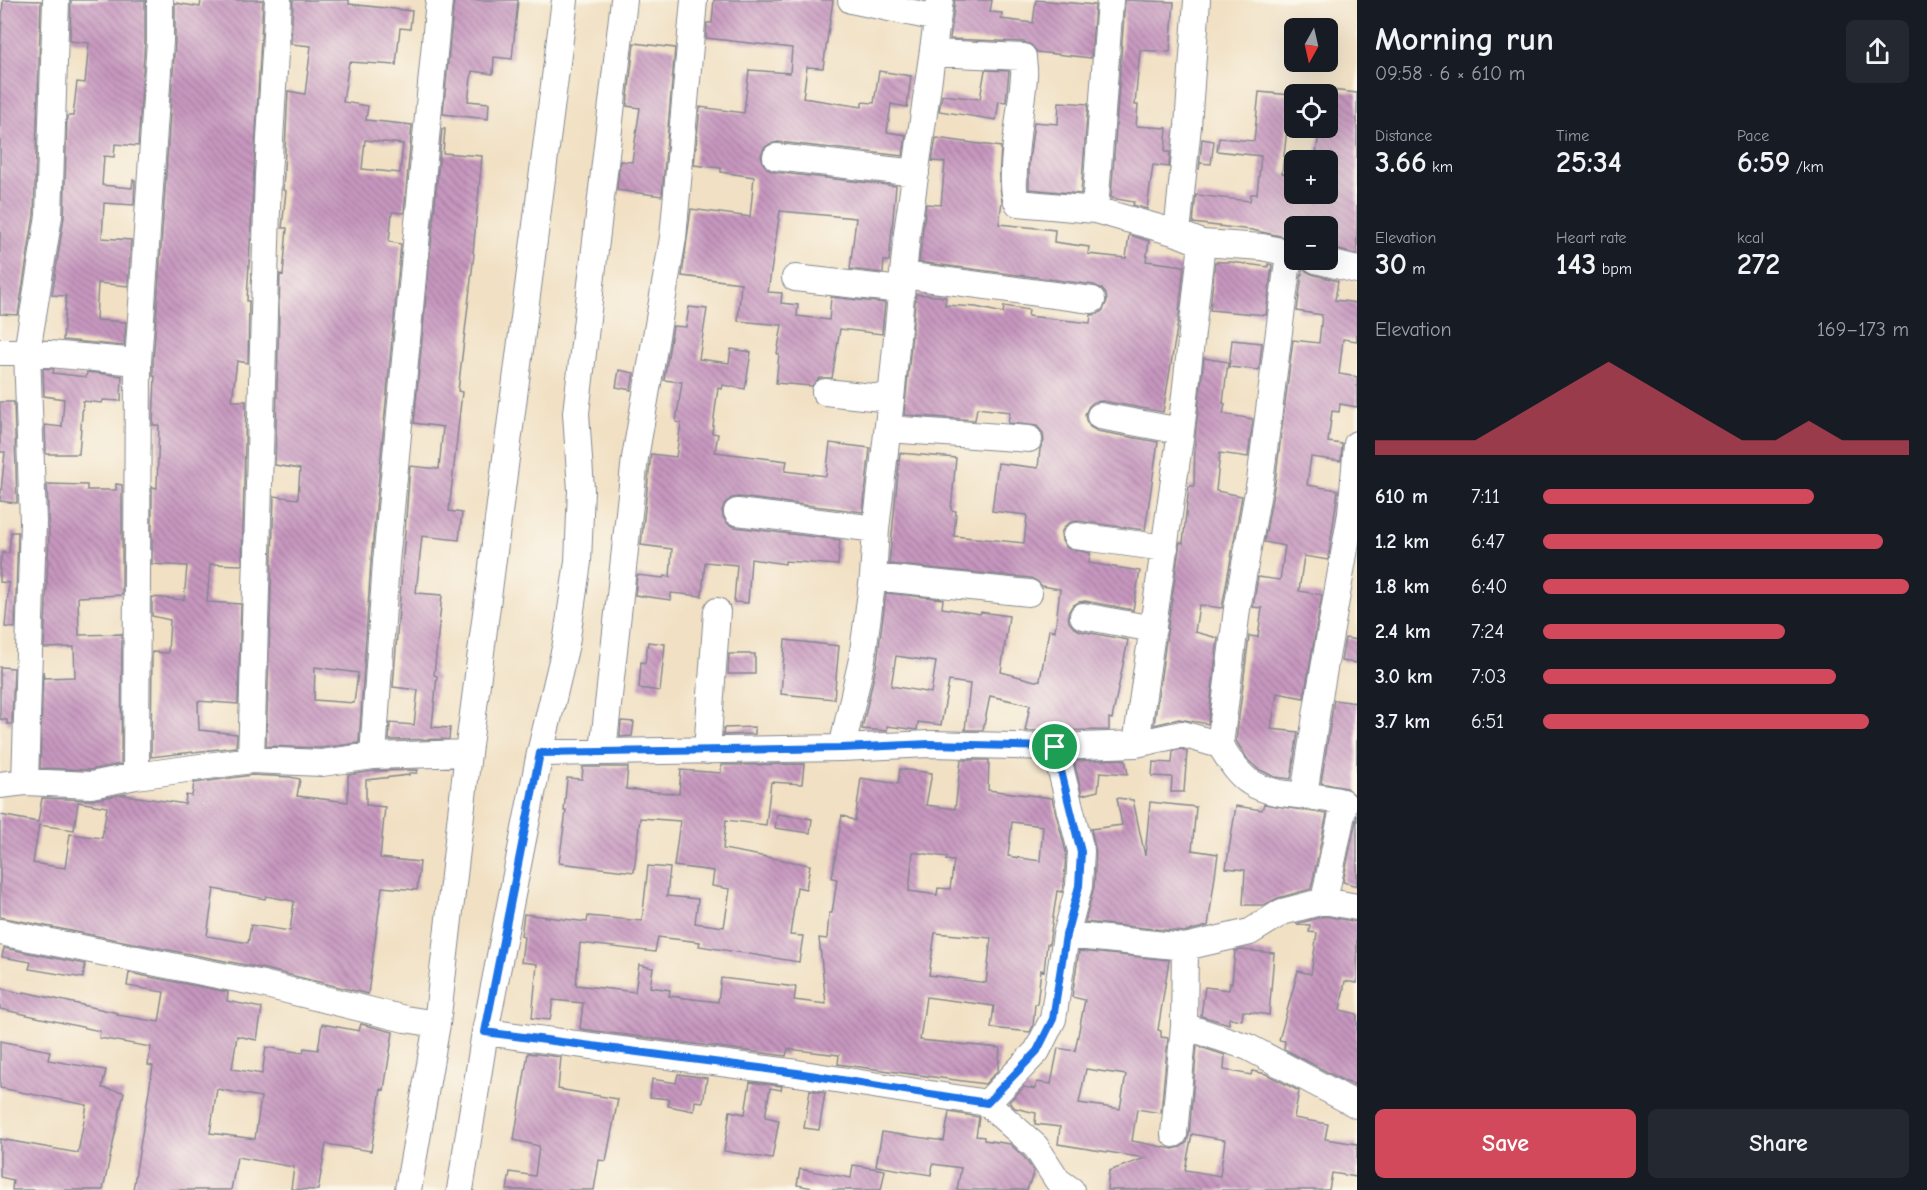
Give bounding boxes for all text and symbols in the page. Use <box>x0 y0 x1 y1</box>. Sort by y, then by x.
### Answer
north arrow <box>1284 18 1338 72</box>
map controls <box>1284 18 1338 270</box>
text: Morning run <box>1375 20 1554 58</box>
button: share <box>1846 20 1909 83</box>
text: 09:58 · 6 × 610 m <box>1375 62 1525 85</box>
button: locate <box>1284 84 1338 138</box>
text: Distance <box>1375 127 1432 145</box>
text: Time <box>1556 127 1589 145</box>
text: Pace <box>1737 127 1769 145</box>
text: 3.66 <box>1375 145 1427 180</box>
text: 25:34 <box>1556 145 1622 180</box>
text: 6:59 <box>1737 145 1791 180</box>
button: + <box>1284 150 1338 204</box>
text: km <box>1427 158 1453 176</box>
text: /km <box>1791 158 1824 176</box>
button: − <box>1284 216 1338 270</box>
text: Elevation <box>1375 229 1436 247</box>
text: Heart rate <box>1556 229 1627 247</box>
text: kcal <box>1737 229 1764 247</box>
text: 30 <box>1375 247 1407 282</box>
text: 143 <box>1556 247 1596 282</box>
text: 272 <box>1737 247 1780 282</box>
text: m <box>1407 260 1426 278</box>
text: bpm <box>1596 260 1632 278</box>
text: Elevation <box>1375 318 1452 341</box>
text: 169–173 m <box>1817 318 1909 341</box>
text: 610 m <box>1375 485 1428 508</box>
text: 7:11 <box>1471 485 1500 508</box>
text: 1.2 km <box>1375 530 1429 553</box>
text: 6:47 <box>1471 530 1505 553</box>
text: 1.8 km <box>1375 575 1430 598</box>
text: 6:40 <box>1471 575 1507 598</box>
text: 2.4 km <box>1375 620 1431 643</box>
text: 7:24 <box>1471 620 1504 643</box>
text: 3.0 km <box>1375 665 1433 688</box>
text: 7:03 <box>1471 665 1506 688</box>
text: 3.7 km <box>1375 710 1430 733</box>
text: 6:51 <box>1471 710 1504 733</box>
pin <box>1029 721 1080 772</box>
icon: arrive <box>1038 730 1071 763</box>
button: Save <box>1375 1109 1636 1178</box>
button: Share <box>1648 1109 1909 1178</box>

